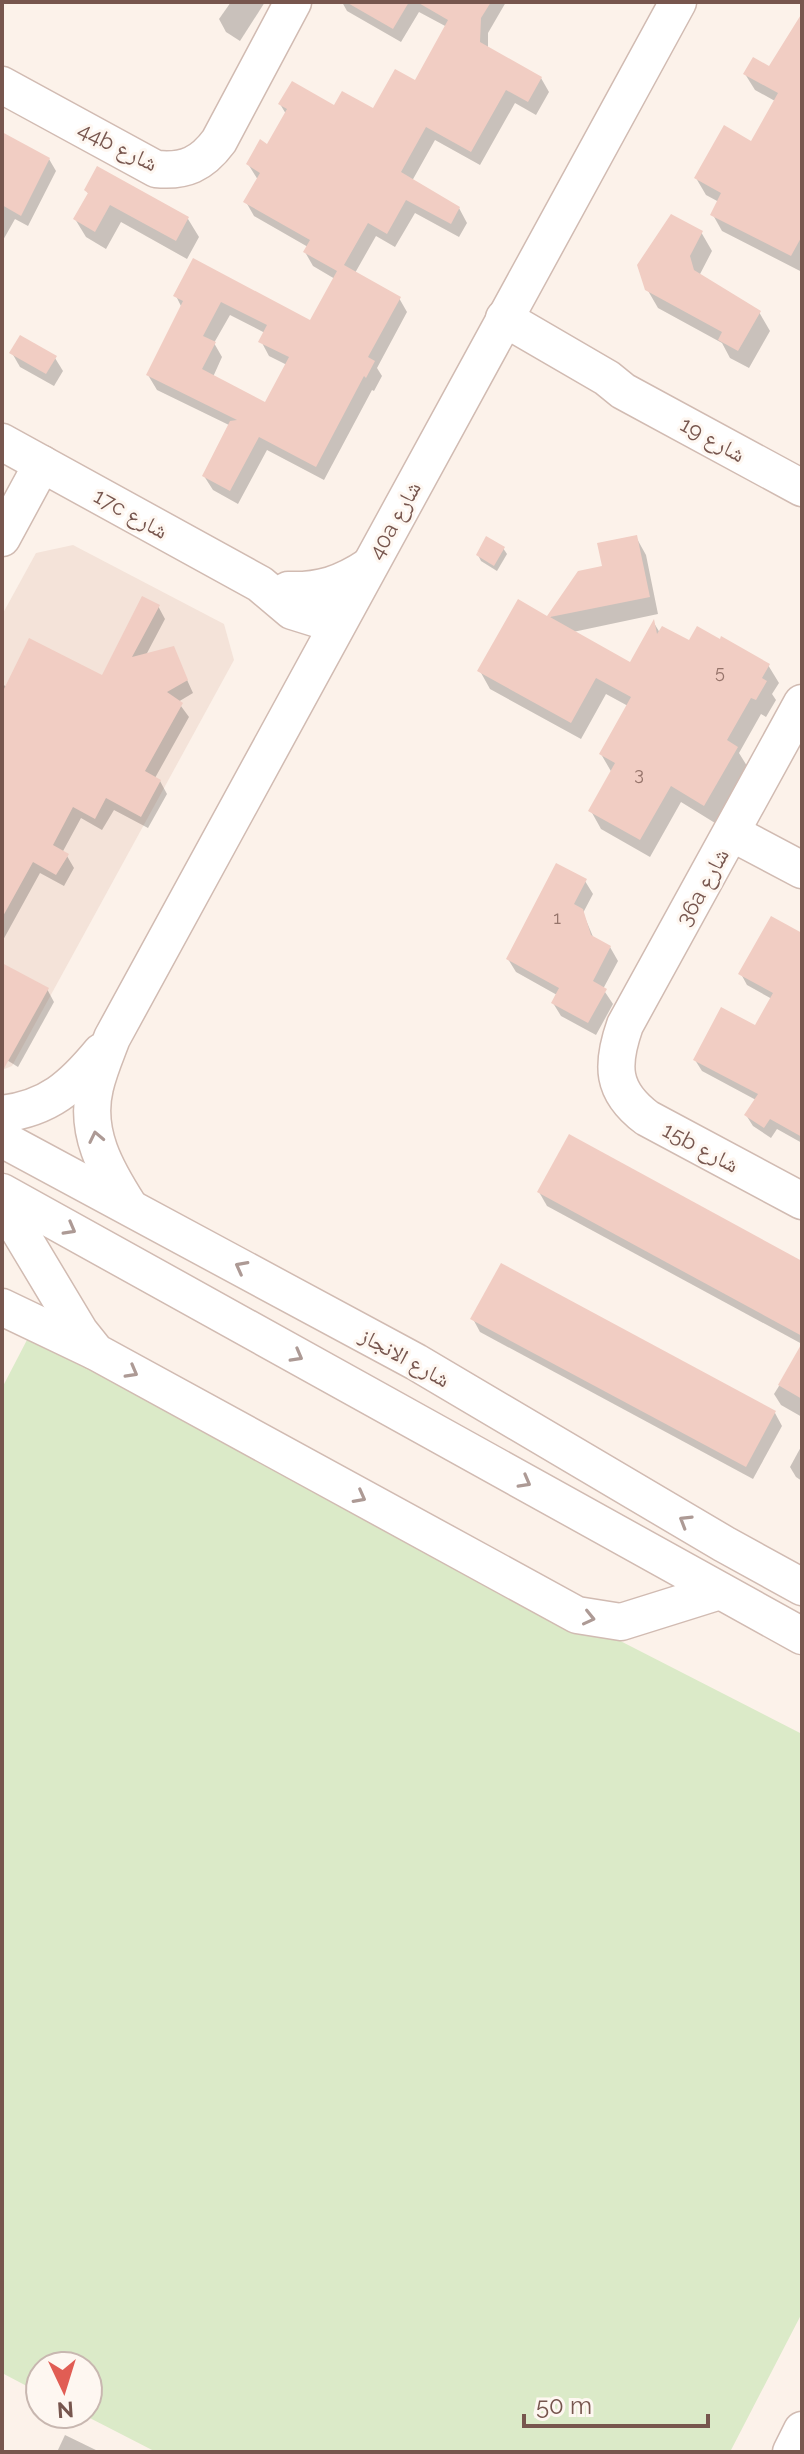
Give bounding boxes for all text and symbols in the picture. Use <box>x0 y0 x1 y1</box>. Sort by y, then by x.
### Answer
street label: 44b شارع <box>74 116 162 177</box>
street label: شارع 19 <box>676 411 750 468</box>
street label: 40a شارع <box>362 477 427 564</box>
street label: 17c شارع <box>89 482 173 545</box>
house number: 5 <box>715 661 725 682</box>
house number: 3 <box>634 763 644 784</box>
street label: 36a شارع <box>670 844 735 931</box>
house number: 1 <box>553 907 561 928</box>
street label: 15b شارع <box>658 1116 743 1179</box>
one-way arrow <box>88 1130 105 1144</box>
one-way arrow <box>62 1220 76 1235</box>
one-way arrow <box>235 1261 250 1277</box>
street label: شارع الانجاز <box>354 1321 455 1393</box>
one-way arrow <box>289 1346 303 1362</box>
one-way arrow <box>123 1362 138 1377</box>
one-way arrow <box>516 1473 531 1488</box>
one-way arrow <box>351 1487 366 1502</box>
one-way arrow <box>679 1515 694 1531</box>
one-way arrow <box>582 1609 595 1626</box>
north arrow <box>24 2350 104 2430</box>
scale bar <box>524 2378 708 2428</box>
text: 50 m <box>536 2391 592 2420</box>
text: N <box>56 2396 75 2424</box>

